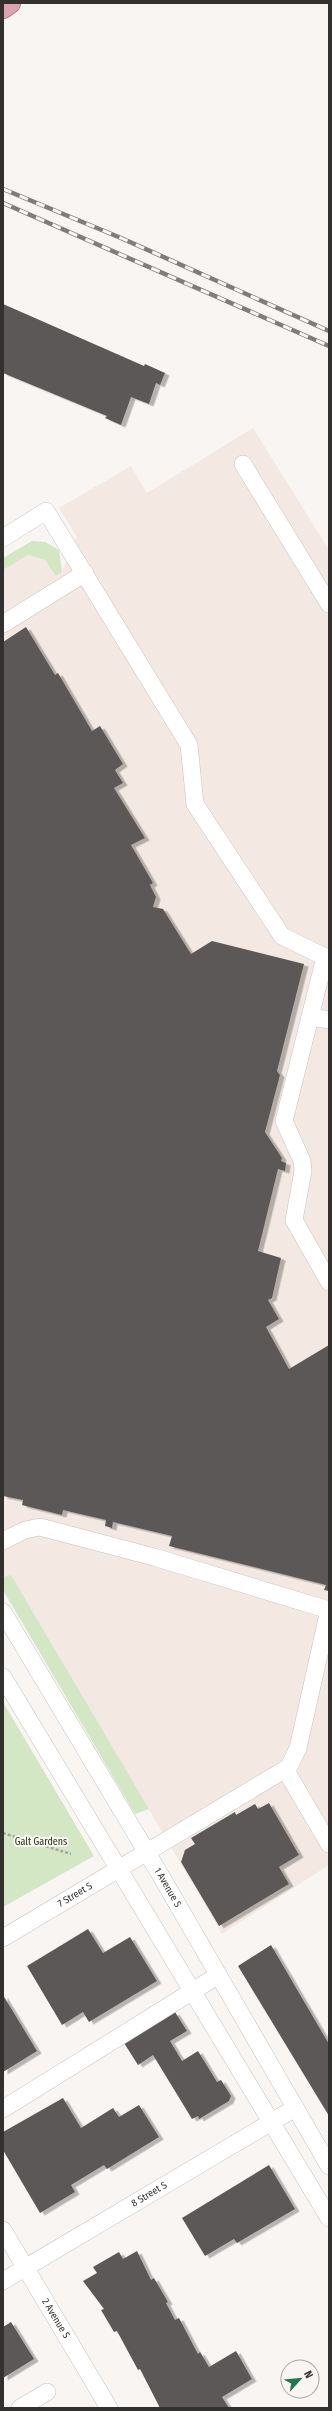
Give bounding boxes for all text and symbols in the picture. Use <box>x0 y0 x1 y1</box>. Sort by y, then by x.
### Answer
park label: Galt Gardens <box>15 1836 67 1848</box>
street label: 1 Avenue S <box>151 1866 184 1909</box>
street label: 7 Street S <box>56 1880 95 1910</box>
street label: 8 Street S <box>129 2179 169 2210</box>
street label: 2 Avenue S <box>39 2296 72 2341</box>
north arrow <box>280 2359 320 2399</box>
text: N <box>301 2369 316 2381</box>

